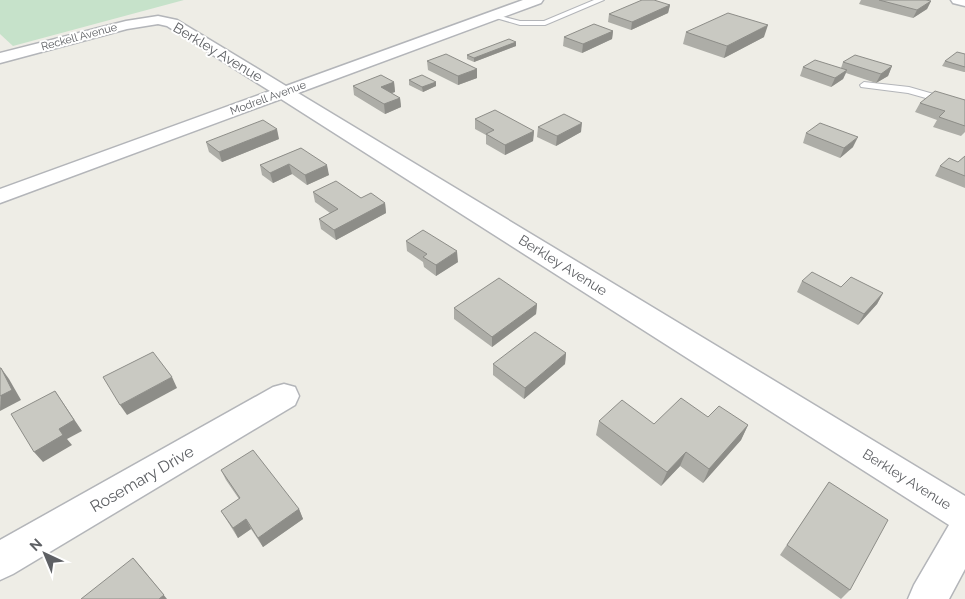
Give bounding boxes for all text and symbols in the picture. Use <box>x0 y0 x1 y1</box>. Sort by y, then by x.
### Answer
street label: Berkley Avenue <box>171 19 265 85</box>
street label: Reckell Avenue <box>40 20 119 53</box>
street label: Modrell Avenue <box>228 78 308 118</box>
street label: Berkley Avenue <box>516 231 610 299</box>
street label: Rosemary Drive <box>87 442 197 516</box>
street label: Berkley Avenue <box>860 445 954 513</box>
north arrow <box>20 529 70 579</box>
text: N <box>27 535 45 554</box>

